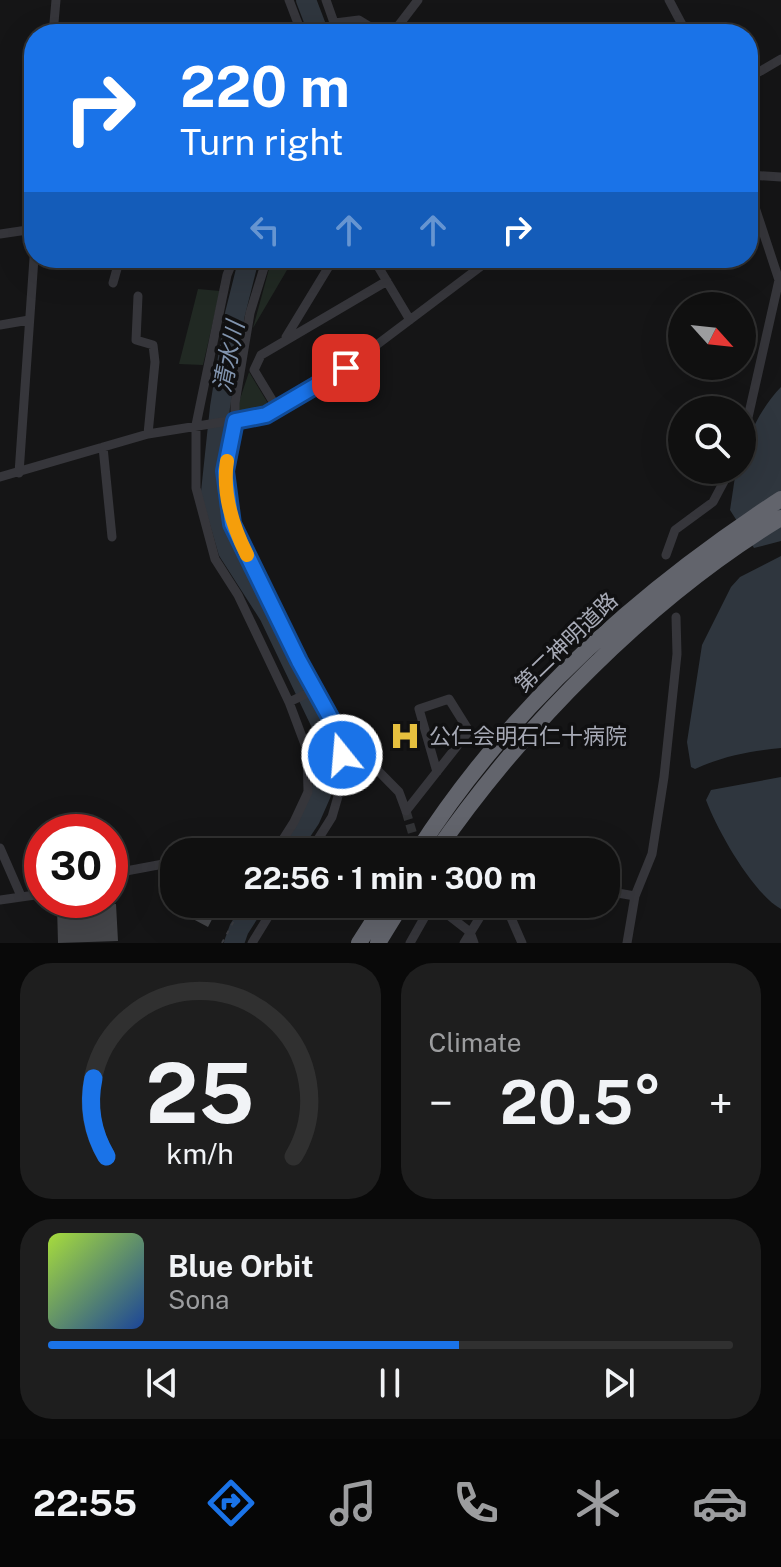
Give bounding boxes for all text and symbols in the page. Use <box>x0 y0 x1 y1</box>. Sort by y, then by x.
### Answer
text: 220 m <box>180 54 350 120</box>
icon: right <box>48 56 152 160</box>
text: Turn right <box>180 121 343 163</box>
icon: left <box>243 208 287 252</box>
icon: ahead <box>327 208 371 252</box>
icon: ahead <box>411 208 455 252</box>
icon: right <box>495 208 539 252</box>
north arrow <box>668 292 756 380</box>
map controls <box>668 292 756 484</box>
water label: 清水川 <box>207 316 249 395</box>
pin <box>312 334 380 402</box>
icon: arrive <box>324 346 368 390</box>
button: search <box>668 396 756 484</box>
street label: 第二神明道路 <box>509 587 623 697</box>
position arrow <box>300 713 384 797</box>
hospital icon: 公仁会明石仁十病院 <box>388 719 422 753</box>
place label: 公仁会明石仁十病院 <box>429 723 627 749</box>
speed limit sign: 30 <box>24 814 128 918</box>
text: 22:56 · 1 min · 300 m <box>243 860 537 896</box>
text: Climate <box>429 1027 522 1058</box>
text: 25 <box>146 1044 255 1142</box>
text: 20.5° <box>500 1067 662 1138</box>
text: − <box>429 1077 453 1129</box>
text: + <box>709 1077 733 1129</box>
text: km/h <box>167 1137 234 1170</box>
text: Blue Orbit <box>168 1248 314 1284</box>
text: Sona <box>168 1284 229 1315</box>
icon: previous <box>140 1361 184 1405</box>
icon: pause <box>368 1361 412 1405</box>
icon: next <box>597 1361 641 1405</box>
icon: directions <box>203 1475 259 1531</box>
icon: music <box>325 1475 381 1531</box>
icon: phone <box>448 1475 504 1531</box>
icon: climate <box>570 1475 626 1531</box>
icon: car <box>692 1475 748 1531</box>
text: 22:55 <box>33 1482 137 1524</box>

